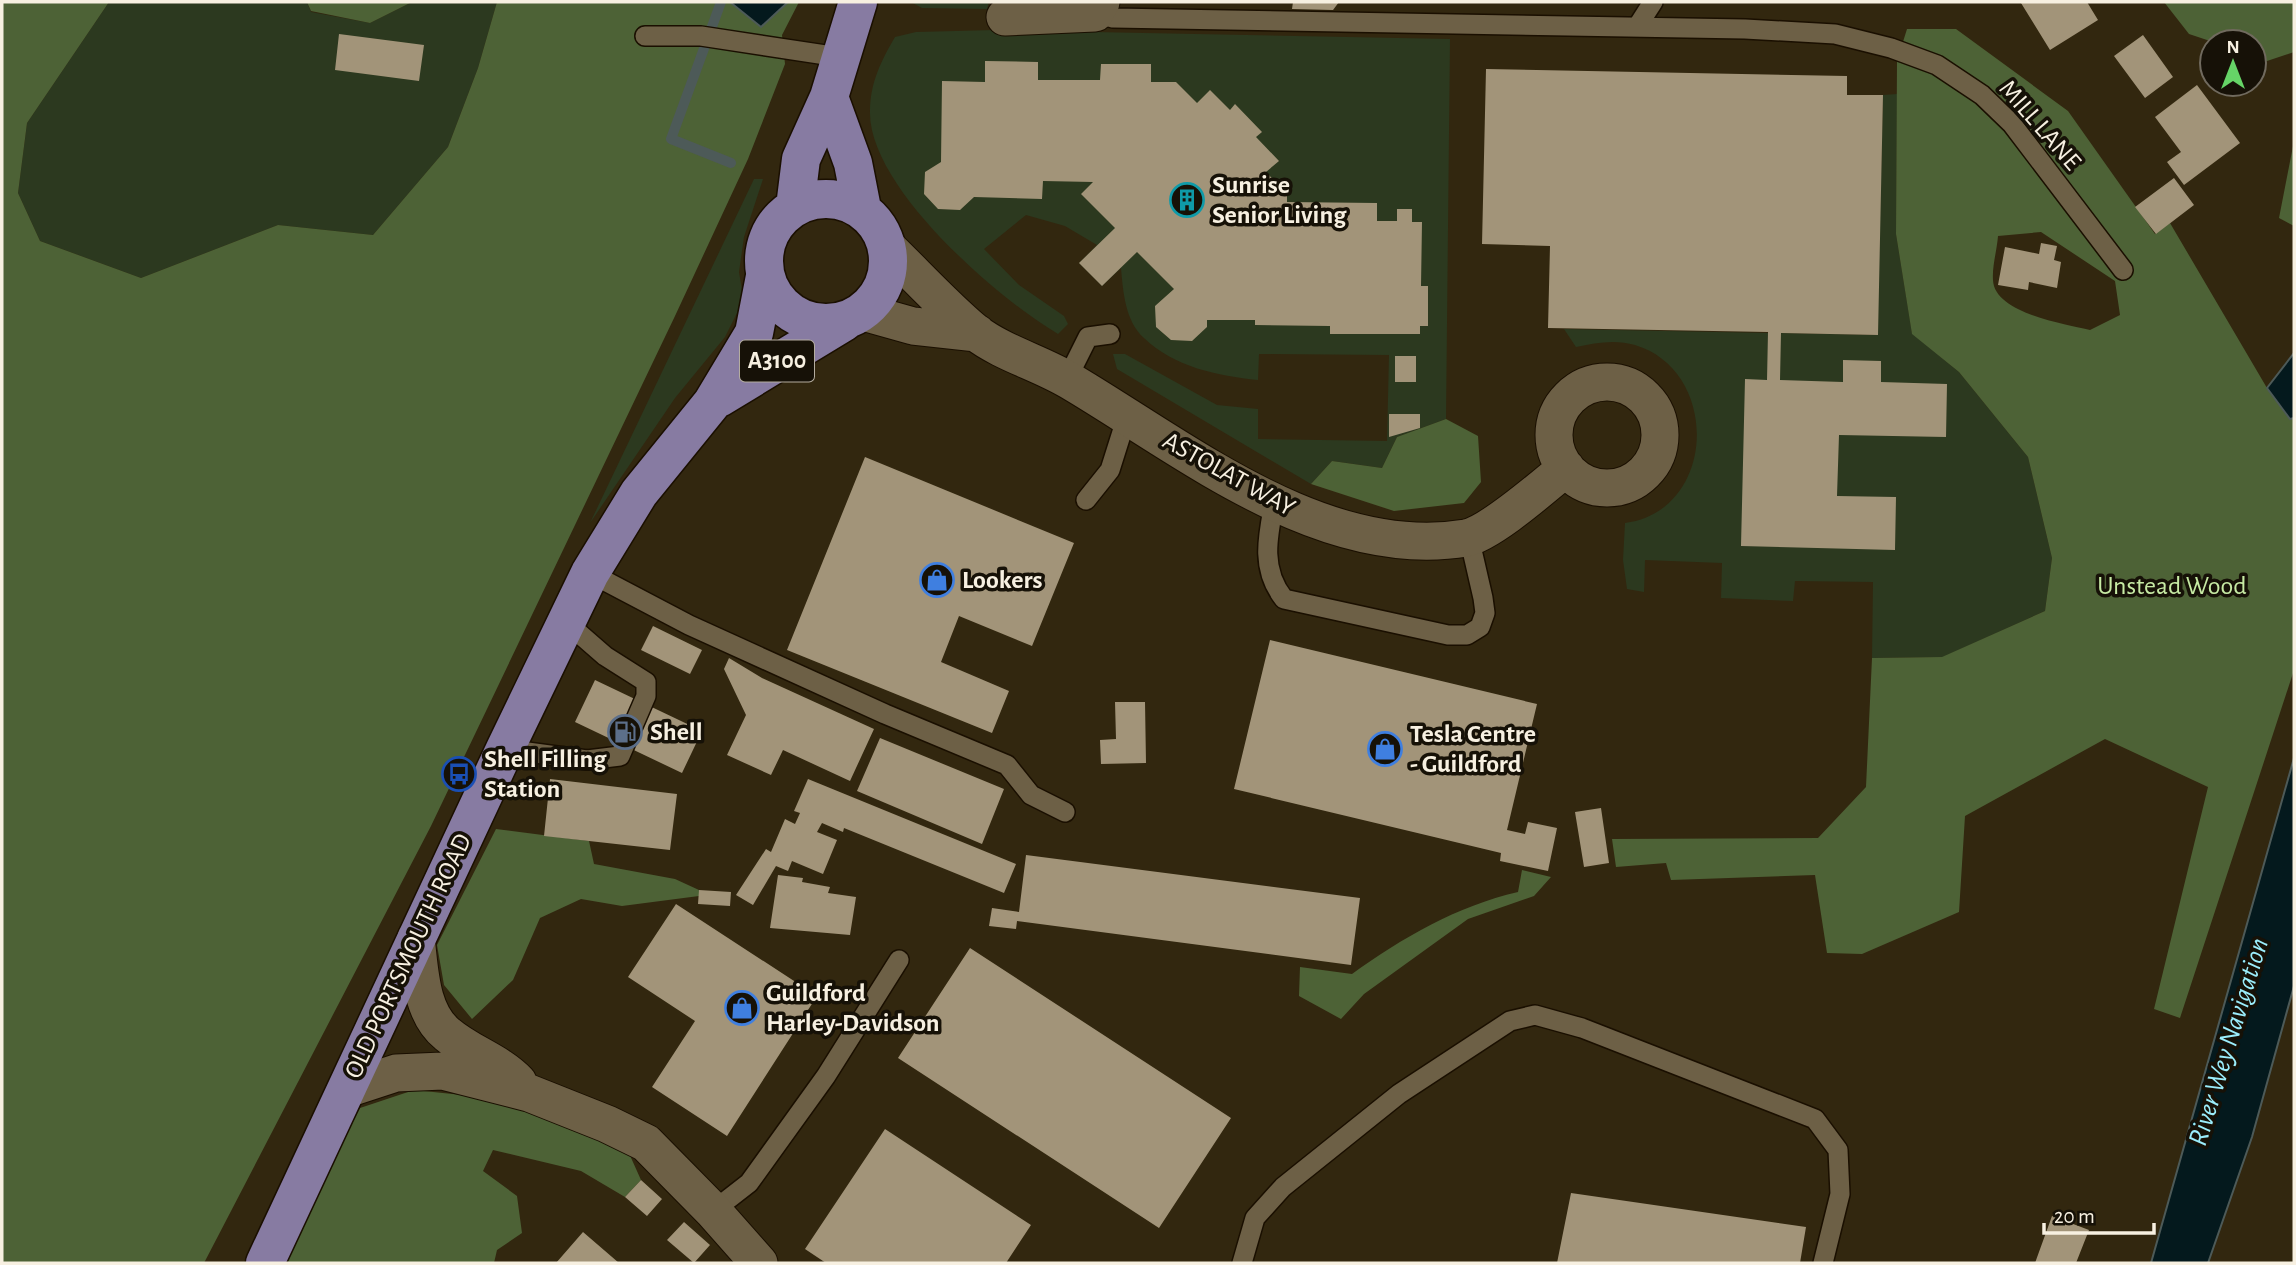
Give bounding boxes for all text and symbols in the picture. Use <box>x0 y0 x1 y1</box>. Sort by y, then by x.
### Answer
north arrow <box>2198 28 2268 98</box>
text: N <box>2226 38 2240 57</box>
street label: MILL LANE <box>1994 75 2086 175</box>
place label: Sunrise Senior Living <box>1212 172 1347 228</box>
building icon: Sunrise Senior Living <box>1168 181 1206 219</box>
road number: A3100 <box>740 340 814 382</box>
street label: ASTOLAT WAY <box>1159 427 1300 521</box>
shop icon: Lookers <box>918 561 956 599</box>
place label: Lookers <box>962 567 1043 593</box>
park label: Unstead Wood <box>2097 573 2247 599</box>
fuel station icon: Shell <box>606 713 644 751</box>
place label: Shell <box>650 719 703 745</box>
place label: Tesla Centre - Guildford <box>1410 721 1536 777</box>
shop icon: Tesla Centre - Guildford <box>1366 730 1404 768</box>
place label: Shell Filling Station <box>484 746 607 802</box>
bus stop icon: Shell Filling Station <box>440 755 478 793</box>
street label: OLD PORTSMOUTH ROAD <box>340 830 476 1082</box>
water label: River Wey Navigation <box>2184 935 2274 1149</box>
place label: Guildford Harley-Davidson <box>766 980 940 1036</box>
shop icon: Guildford Harley-Davidson <box>723 989 761 1027</box>
scale bar <box>2044 1192 2154 1236</box>
text: 20 m <box>2054 1206 2095 1227</box>

